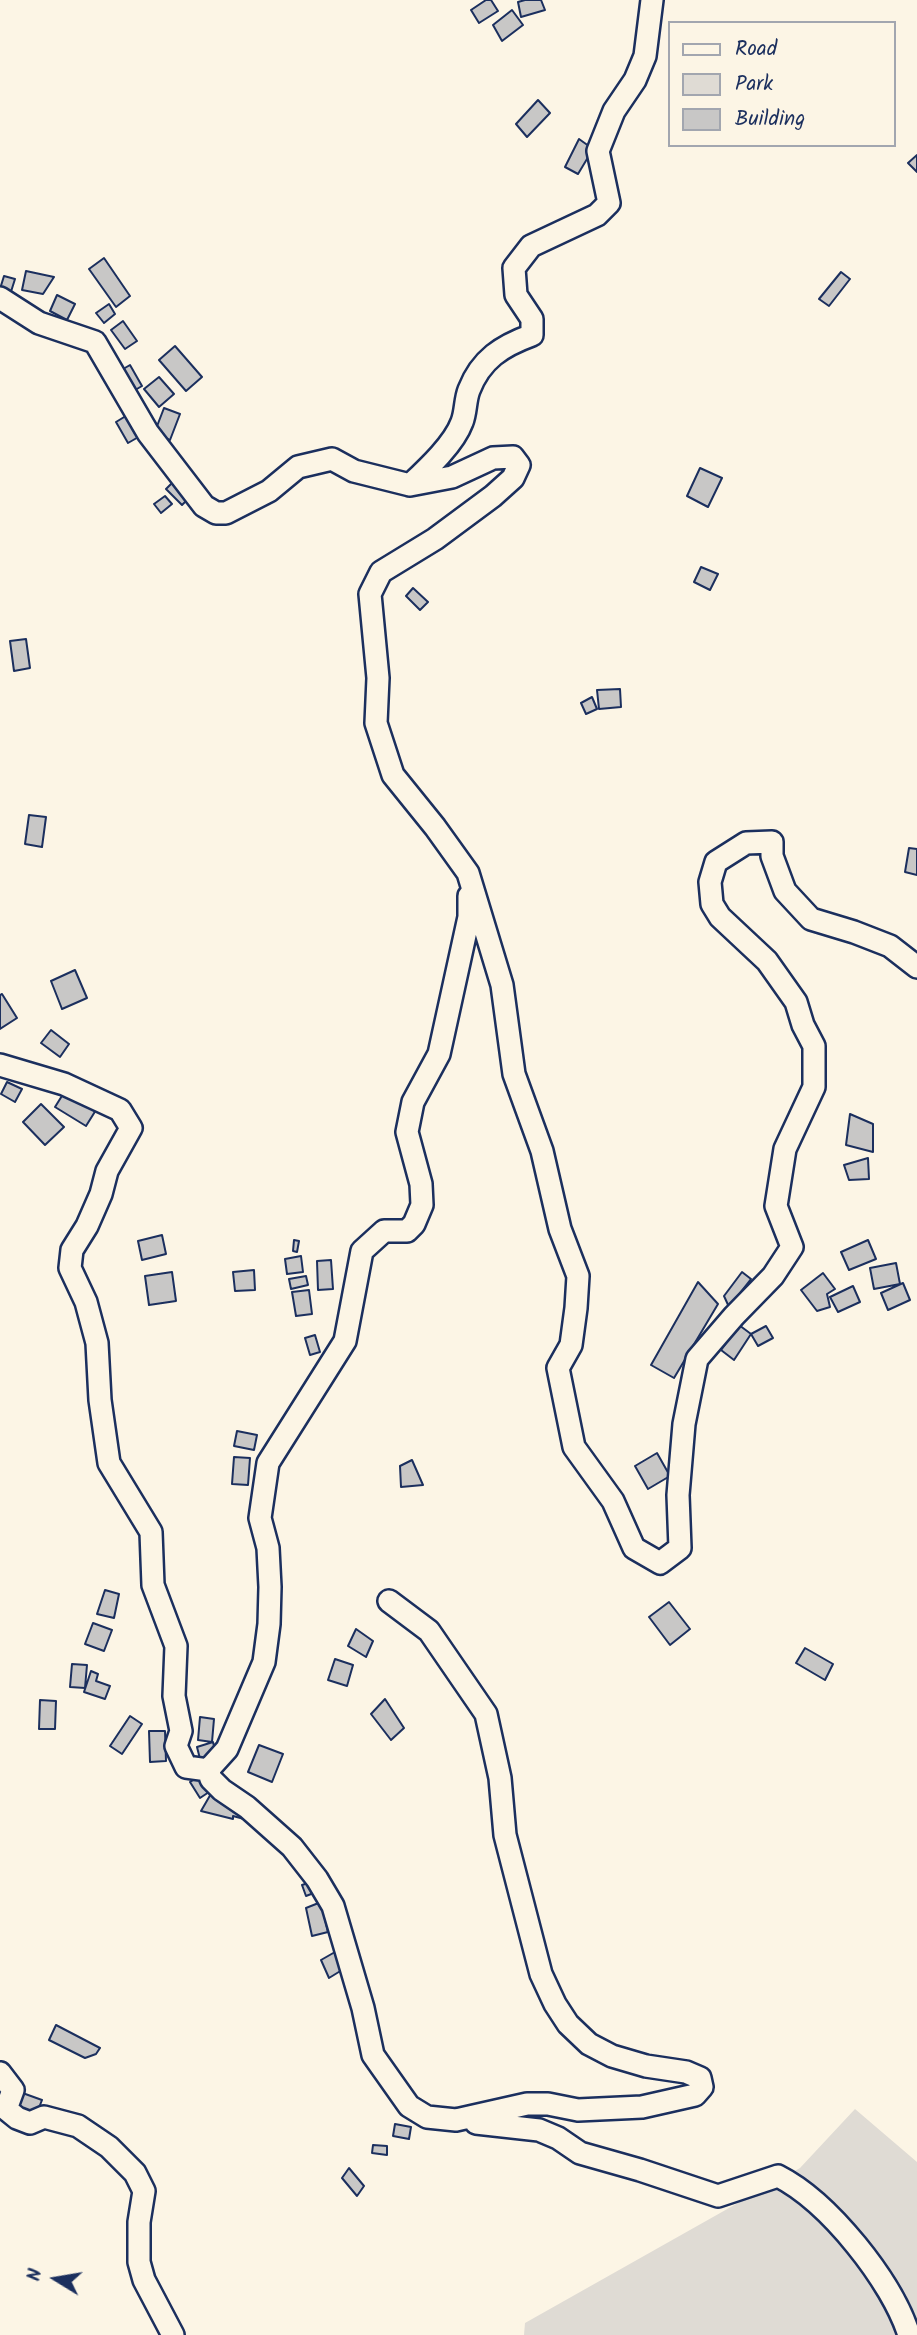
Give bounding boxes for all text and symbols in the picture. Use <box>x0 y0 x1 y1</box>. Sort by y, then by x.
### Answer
legend <box>668 21 896 147</box>
text: Road <box>735 33 777 66</box>
text: Park <box>735 68 773 101</box>
text: Building <box>735 103 805 136</box>
north arrow <box>21 2244 91 2314</box>
text: N <box>20 2266 51 2284</box>

